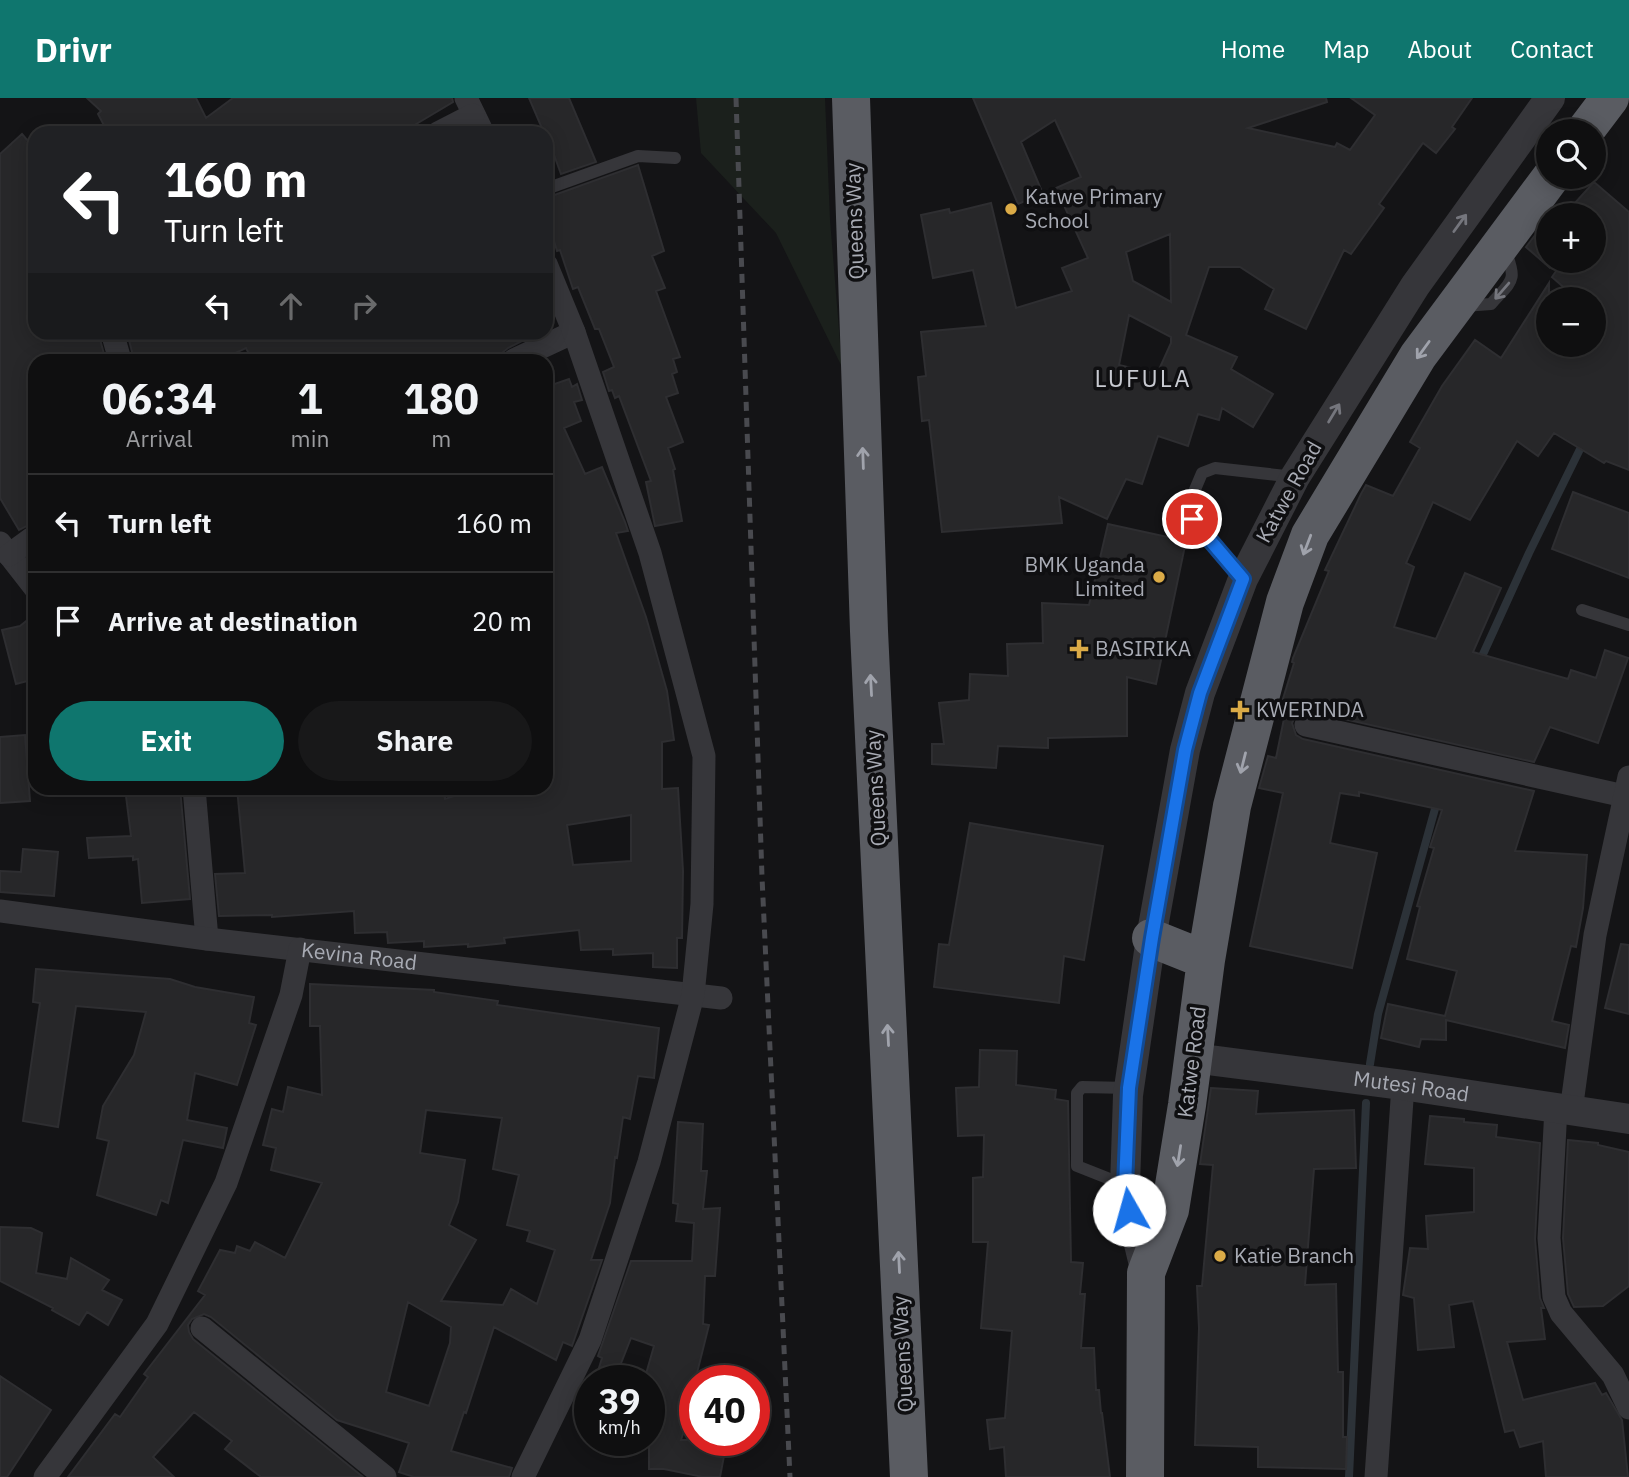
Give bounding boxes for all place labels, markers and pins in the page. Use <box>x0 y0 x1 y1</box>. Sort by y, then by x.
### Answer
place label: Katwe Primary School <box>1025 182 1163 234</box>
marker: Katwe Primary School <box>1003 201 1019 217</box>
pin <box>1162 489 1222 549</box>
place label: BMK Uganda Limited <box>1024 550 1145 602</box>
marker: BMK Uganda Limited <box>1151 569 1167 585</box>
place label: BASIRIKA <box>1095 634 1191 662</box>
marker: BASIRIKA <box>1069 639 1089 659</box>
place label: KWERINDA <box>1256 695 1364 723</box>
marker: KWERINDA <box>1230 700 1250 720</box>
place label: Katie Branch <box>1234 1241 1354 1269</box>
marker: Katie Branch <box>1212 1248 1228 1264</box>

